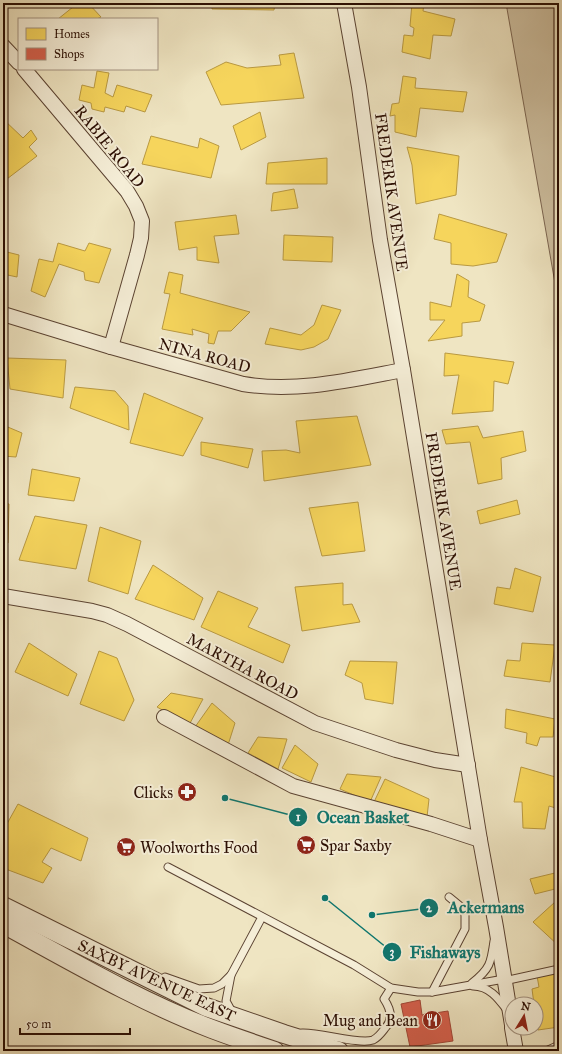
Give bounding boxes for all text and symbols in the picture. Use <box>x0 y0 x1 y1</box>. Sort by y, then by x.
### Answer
legend <box>18 18 158 70</box>
text: Homes <box>54 27 90 41</box>
text: Shops <box>54 47 84 61</box>
street label: RABIE ROAD <box>71 101 149 191</box>
street label: FREDERIK AVENUE <box>371 112 412 273</box>
street label: NINA ROAD <box>157 334 253 377</box>
street label: FREDERIK AVENUE <box>422 431 465 591</box>
street label: MARTHA ROAD <box>184 629 302 704</box>
pharmacy icon: Clicks <box>176 781 198 803</box>
place label: Clicks <box>133 783 173 802</box>
callout: Ocean Basket <box>288 802 417 831</box>
text: Ocean Basket <box>317 807 410 828</box>
text: 1 <box>296 810 301 824</box>
supermarket icon: Spar Saxby <box>295 834 317 856</box>
supermarket icon: Woolworths Food <box>115 836 137 858</box>
place label: Spar Saxby <box>320 836 392 855</box>
place label: Woolworths Food <box>140 838 258 857</box>
callout: Ackermans <box>419 893 532 922</box>
text: Ackermans <box>447 897 524 918</box>
text: 2 <box>426 901 433 915</box>
street label: SAXBY AVENUE EAST <box>75 935 239 1025</box>
callout: Fishaways <box>382 937 489 966</box>
text: Fishaways <box>410 942 480 963</box>
text: 3 <box>390 945 395 960</box>
north arrow <box>504 996 544 1036</box>
text: N <box>520 999 532 1014</box>
restaurant icon: Mug and Bean <box>421 1009 443 1031</box>
scale bar <box>20 1010 130 1036</box>
place label: Mug and Bean <box>323 1011 418 1031</box>
text: 50 m <box>26 1017 51 1031</box>

